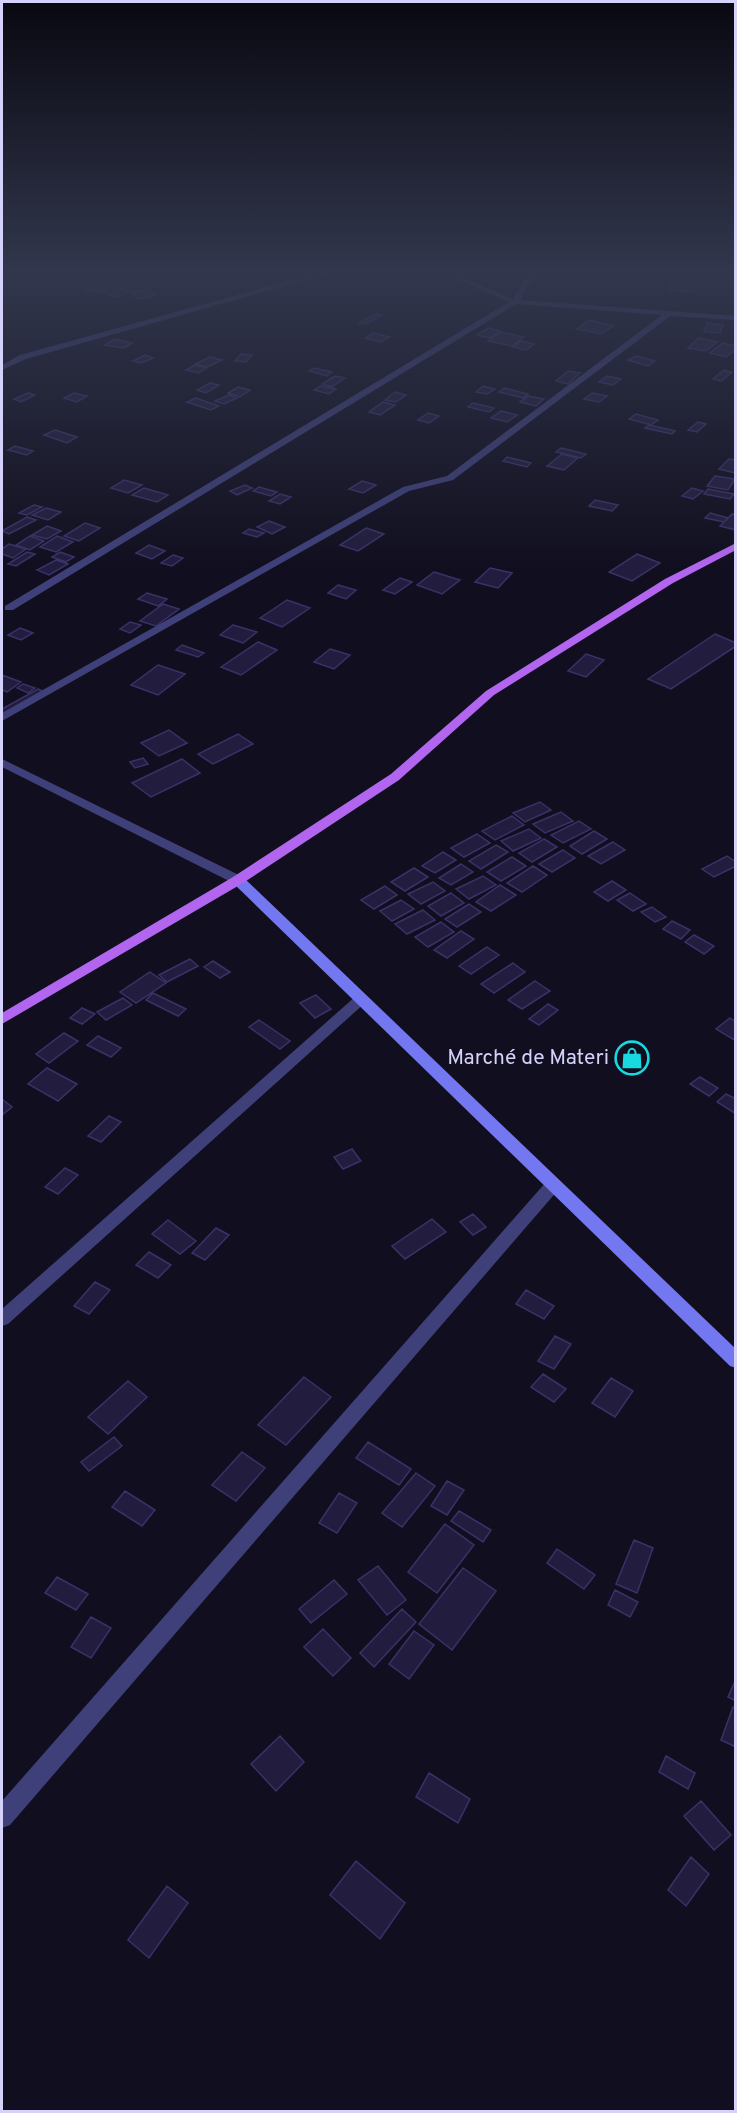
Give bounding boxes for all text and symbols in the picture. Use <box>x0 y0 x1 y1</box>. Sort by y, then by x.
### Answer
shop icon: Marché de Materi <box>614 1040 650 1076</box>
place label: Marché de Materi <box>447 1045 609 1072</box>

